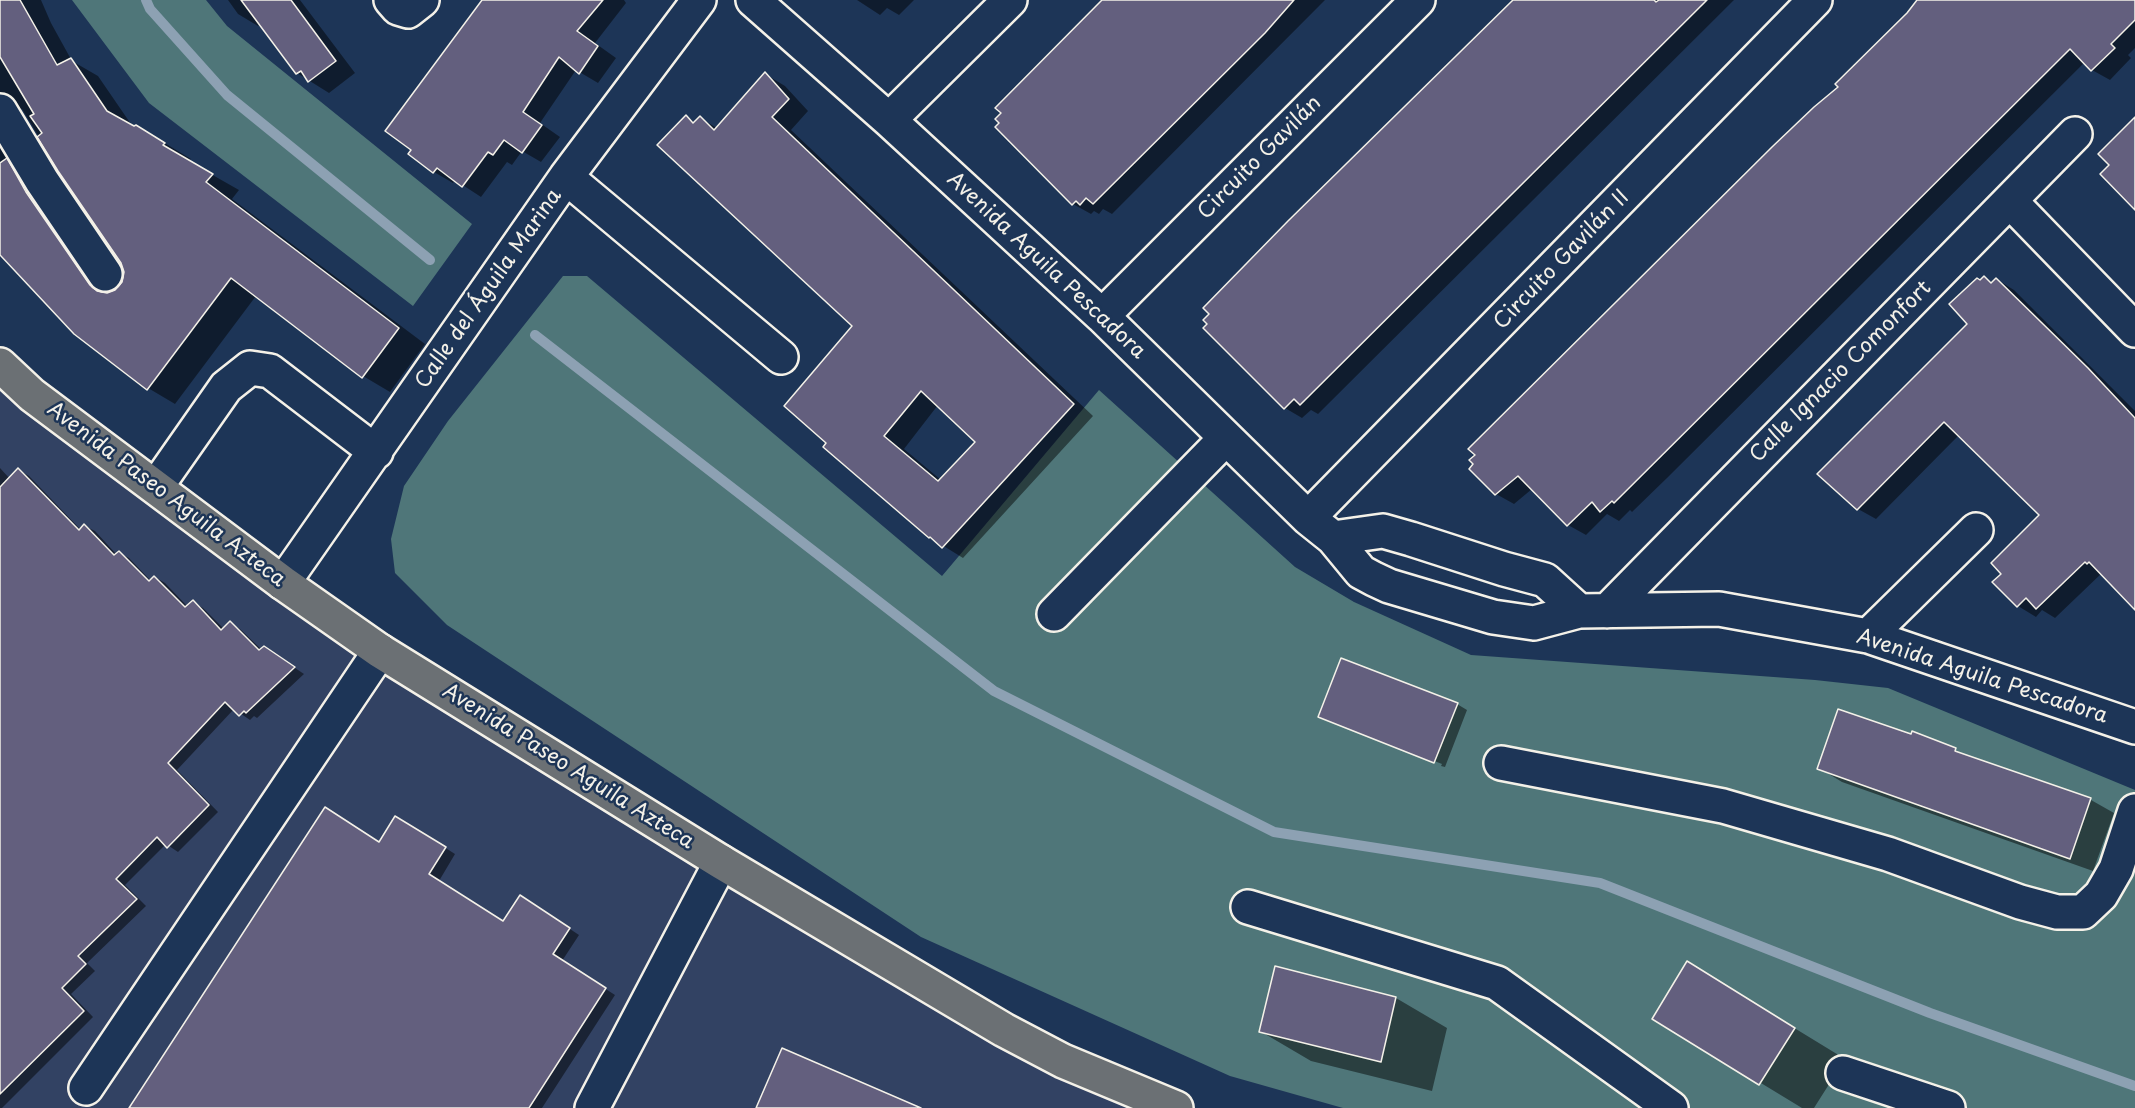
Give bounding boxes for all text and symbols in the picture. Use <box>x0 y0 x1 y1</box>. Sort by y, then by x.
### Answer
street label: Circuito Gavilán <box>1193 91 1327 225</box>
street label: Avenida Aguila Pescadora <box>941 167 1151 365</box>
street label: Calle del Águila Marina <box>411 184 567 394</box>
street label: Circuito Gavilán II <box>1489 185 1635 335</box>
street label: Calle Ignacio Comonfort <box>1745 276 1937 468</box>
street label: Avenida Paseo Aguila Azteca <box>42 397 290 593</box>
street label: Avenida Aguila Pescadora <box>1853 624 2111 730</box>
street label: Avenida Paseo Aguila Azteca <box>438 679 698 855</box>

